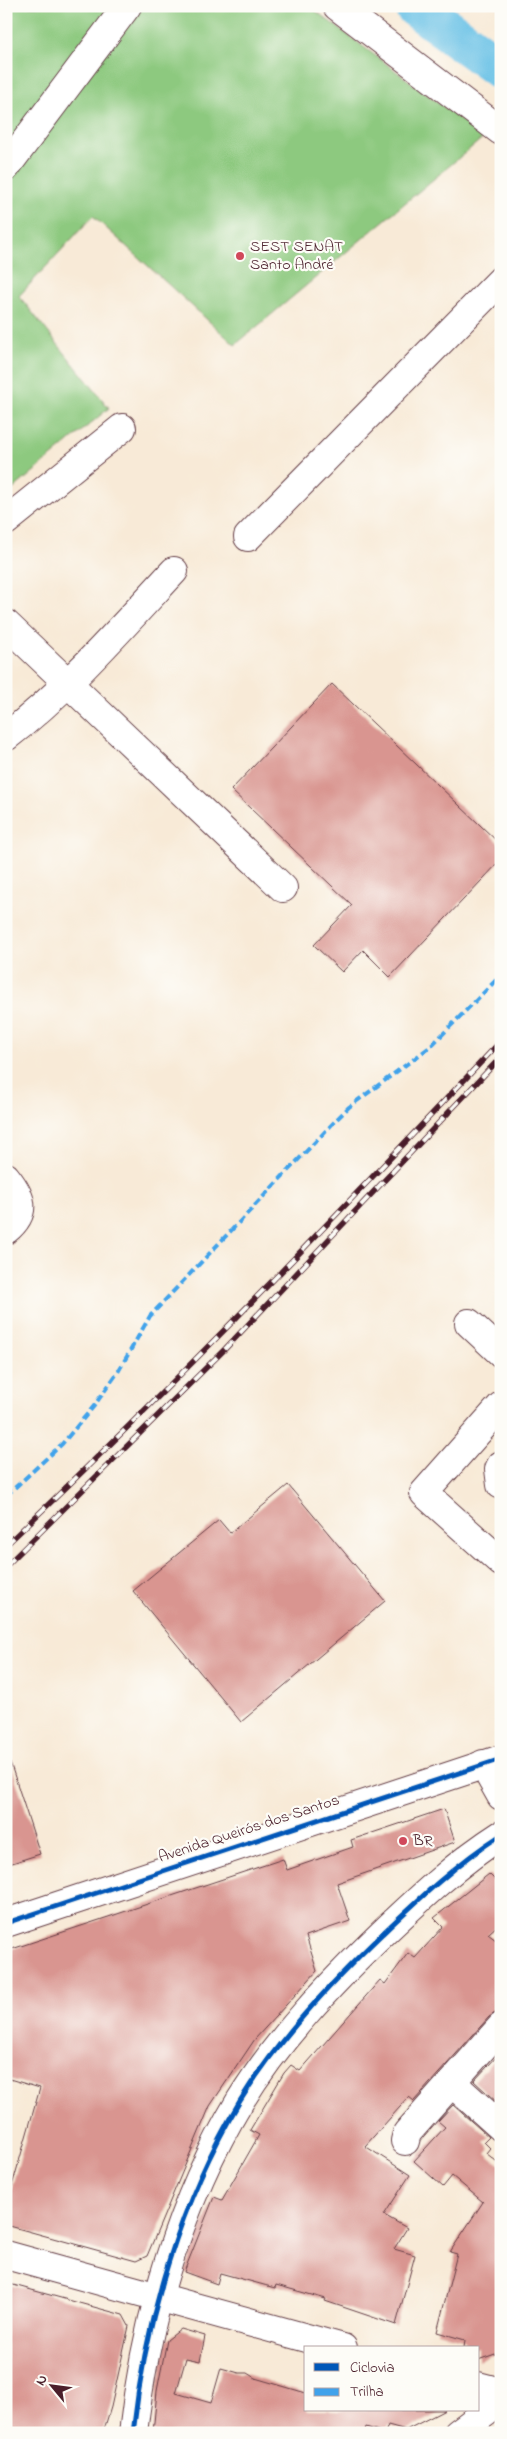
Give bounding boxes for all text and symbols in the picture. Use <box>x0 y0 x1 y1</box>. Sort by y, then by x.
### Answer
place label: SEST SENAT Santo André <box>250 235 343 277</box>
marker: SEST SENAT Santo André <box>234 250 246 262</box>
street label: Avenida Queirós dos Santos <box>155 1788 343 1870</box>
place label: BR <box>412 1829 433 1853</box>
marker: BR <box>397 1835 409 1847</box>
legend <box>304 2346 480 2412</box>
text: Ciclovia <box>350 2357 395 2379</box>
north arrow <box>28 2362 78 2412</box>
text: N <box>30 2371 53 2390</box>
text: Trilha <box>350 2381 384 2403</box>

